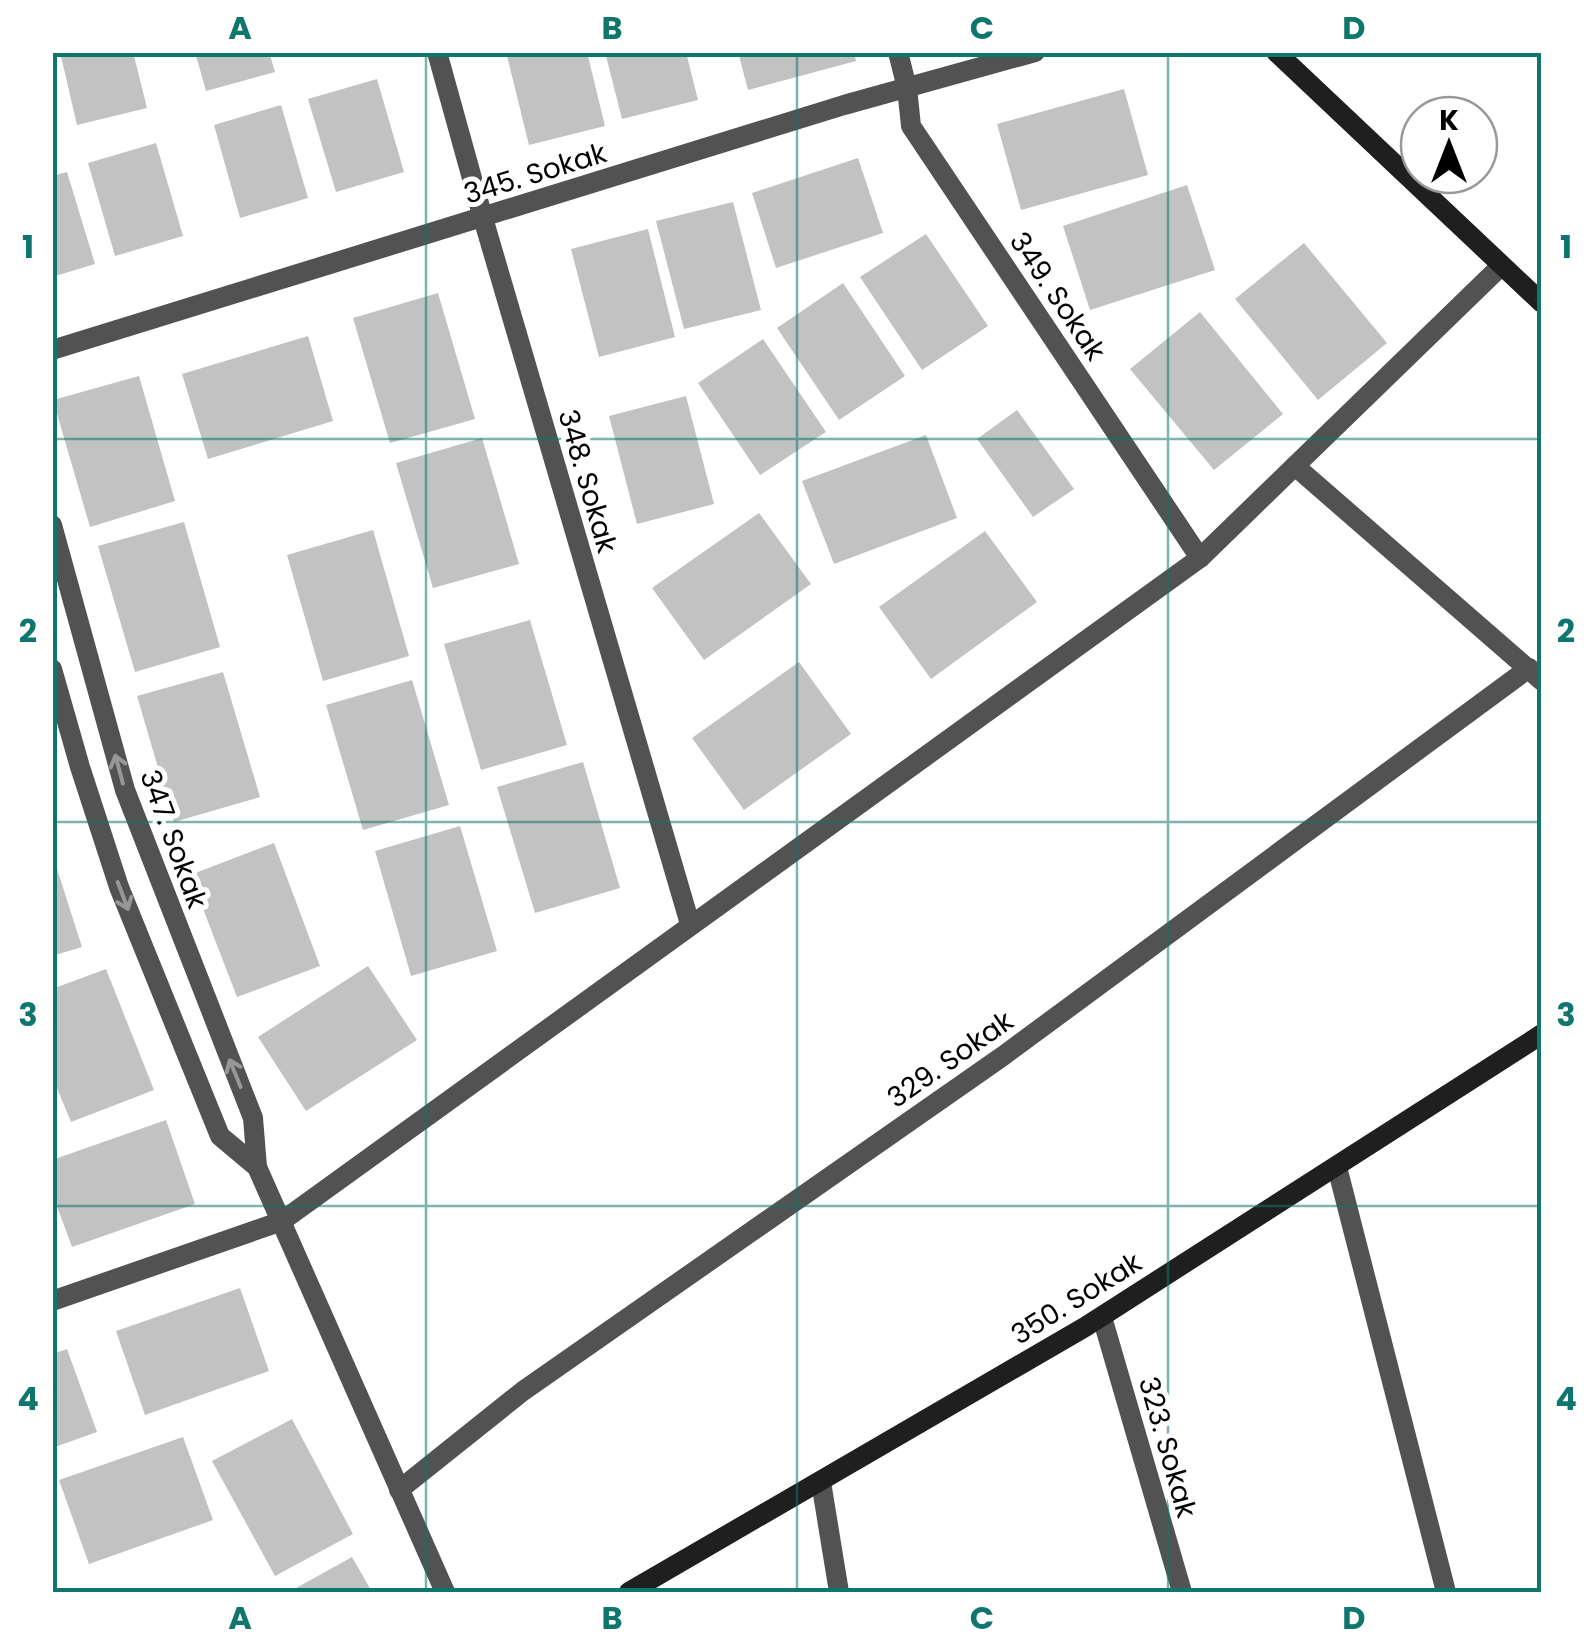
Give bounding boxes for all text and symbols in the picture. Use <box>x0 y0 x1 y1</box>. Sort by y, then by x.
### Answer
text: A <box>228 5 252 50</box>
text: B <box>601 5 623 50</box>
text: C <box>970 5 994 50</box>
text: D <box>1342 5 1366 50</box>
north arrow <box>1399 95 1499 195</box>
text: K <box>1439 101 1459 140</box>
street label: 345. Sokak <box>459 133 612 214</box>
text: 1 <box>22 224 34 269</box>
street label: 349. Sokak <box>1000 224 1115 369</box>
text: 1 <box>1560 224 1572 269</box>
street label: 348. Sokak <box>548 405 627 558</box>
text: 2 <box>19 608 37 653</box>
text: 2 <box>1557 608 1575 653</box>
one-way arrow <box>108 754 127 785</box>
street label: 347. Sokak <box>130 764 217 914</box>
one-way arrow <box>115 880 133 910</box>
text: 3 <box>18 992 38 1037</box>
text: 3 <box>1556 992 1576 1037</box>
street label: 329. Sokak <box>879 1001 1022 1117</box>
one-way arrow <box>224 1058 242 1088</box>
street label: 350. Sokak <box>1004 1243 1149 1354</box>
street label: 323. Sokak <box>1129 1372 1206 1523</box>
text: 4 <box>17 1376 39 1421</box>
text: 4 <box>1555 1376 1577 1421</box>
text: A <box>228 1595 252 1640</box>
text: B <box>601 1595 623 1640</box>
text: C <box>970 1595 994 1640</box>
text: D <box>1342 1595 1366 1640</box>

